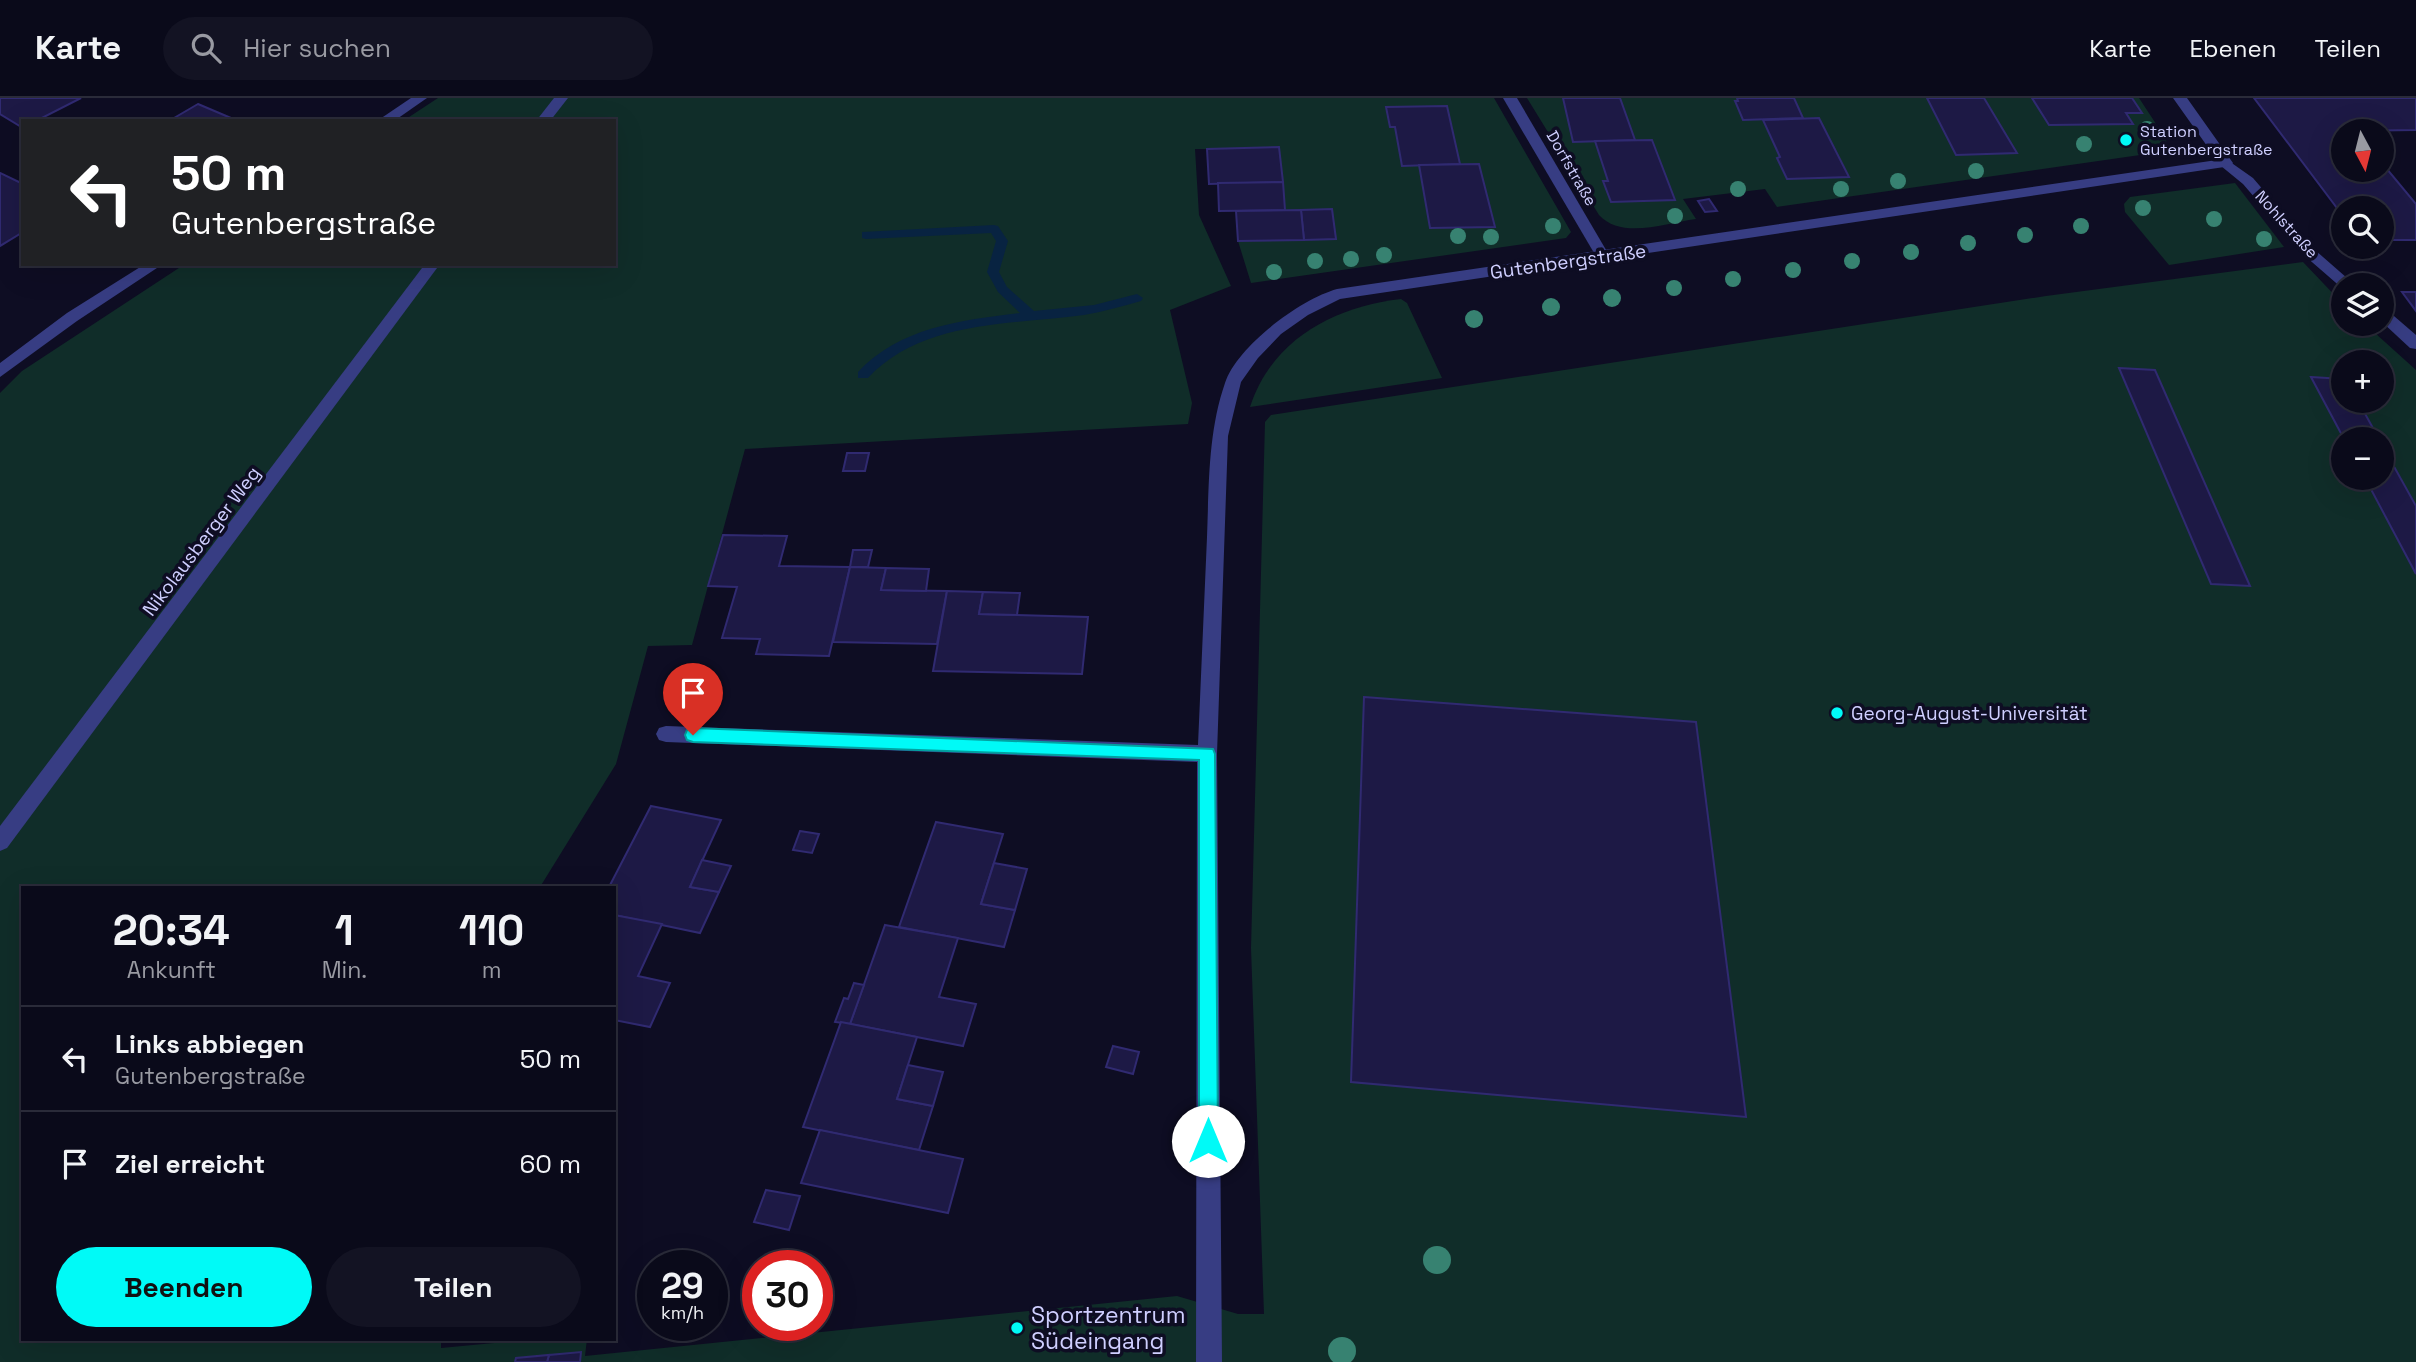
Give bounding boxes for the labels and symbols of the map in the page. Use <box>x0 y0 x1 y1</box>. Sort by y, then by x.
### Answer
north arrow <box>2331 119 2394 182</box>
place label: Station Gutenbergstraße <box>2140 121 2273 160</box>
street label: Dorfstraße <box>1542 127 1602 210</box>
marker: Station Gutenbergstraße <box>2118 132 2134 148</box>
street label: Nohlstraße <box>2251 186 2323 263</box>
street label: Gutenbergstraße <box>1488 238 1648 285</box>
street label: Nikolausberger Weg <box>137 461 266 621</box>
pin <box>663 663 723 735</box>
place label: Georg-August-Universität <box>1851 701 2088 726</box>
marker: Georg-August-Universität <box>1829 705 1845 721</box>
position arrow <box>1171 1104 1245 1178</box>
speed limit sign: 30 <box>742 1250 833 1341</box>
place label: Sportzentrum Südeingang <box>1031 1300 1185 1356</box>
marker: Sportzentrum Südeingang <box>1009 1320 1025 1336</box>

